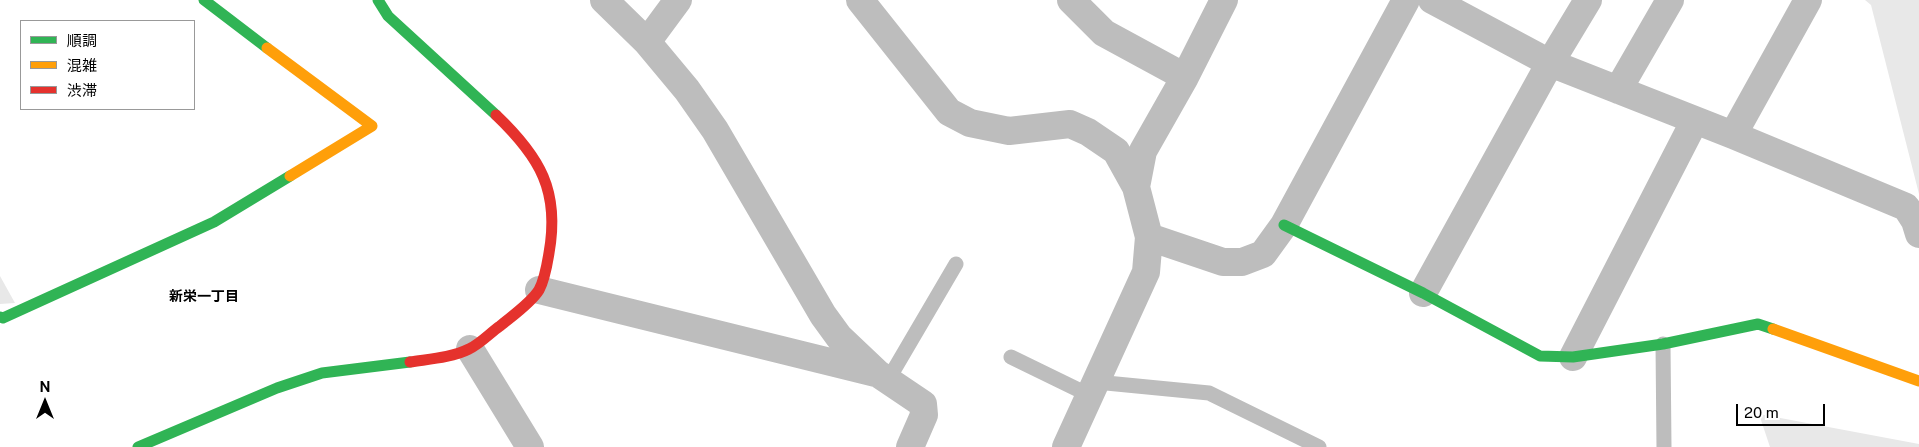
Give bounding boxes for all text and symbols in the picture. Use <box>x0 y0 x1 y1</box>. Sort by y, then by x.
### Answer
legend <box>20 20 195 110</box>
text: 順調 <box>67 32 97 49</box>
text: 混雑 <box>67 57 97 74</box>
text: 渋滞 <box>67 82 97 99</box>
district label: 新栄一丁目 <box>169 289 239 305</box>
north arrow <box>20 377 70 427</box>
text: N <box>40 379 50 395</box>
scale bar <box>1739 394 1828 426</box>
text: 20 m <box>1744 404 1779 421</box>

